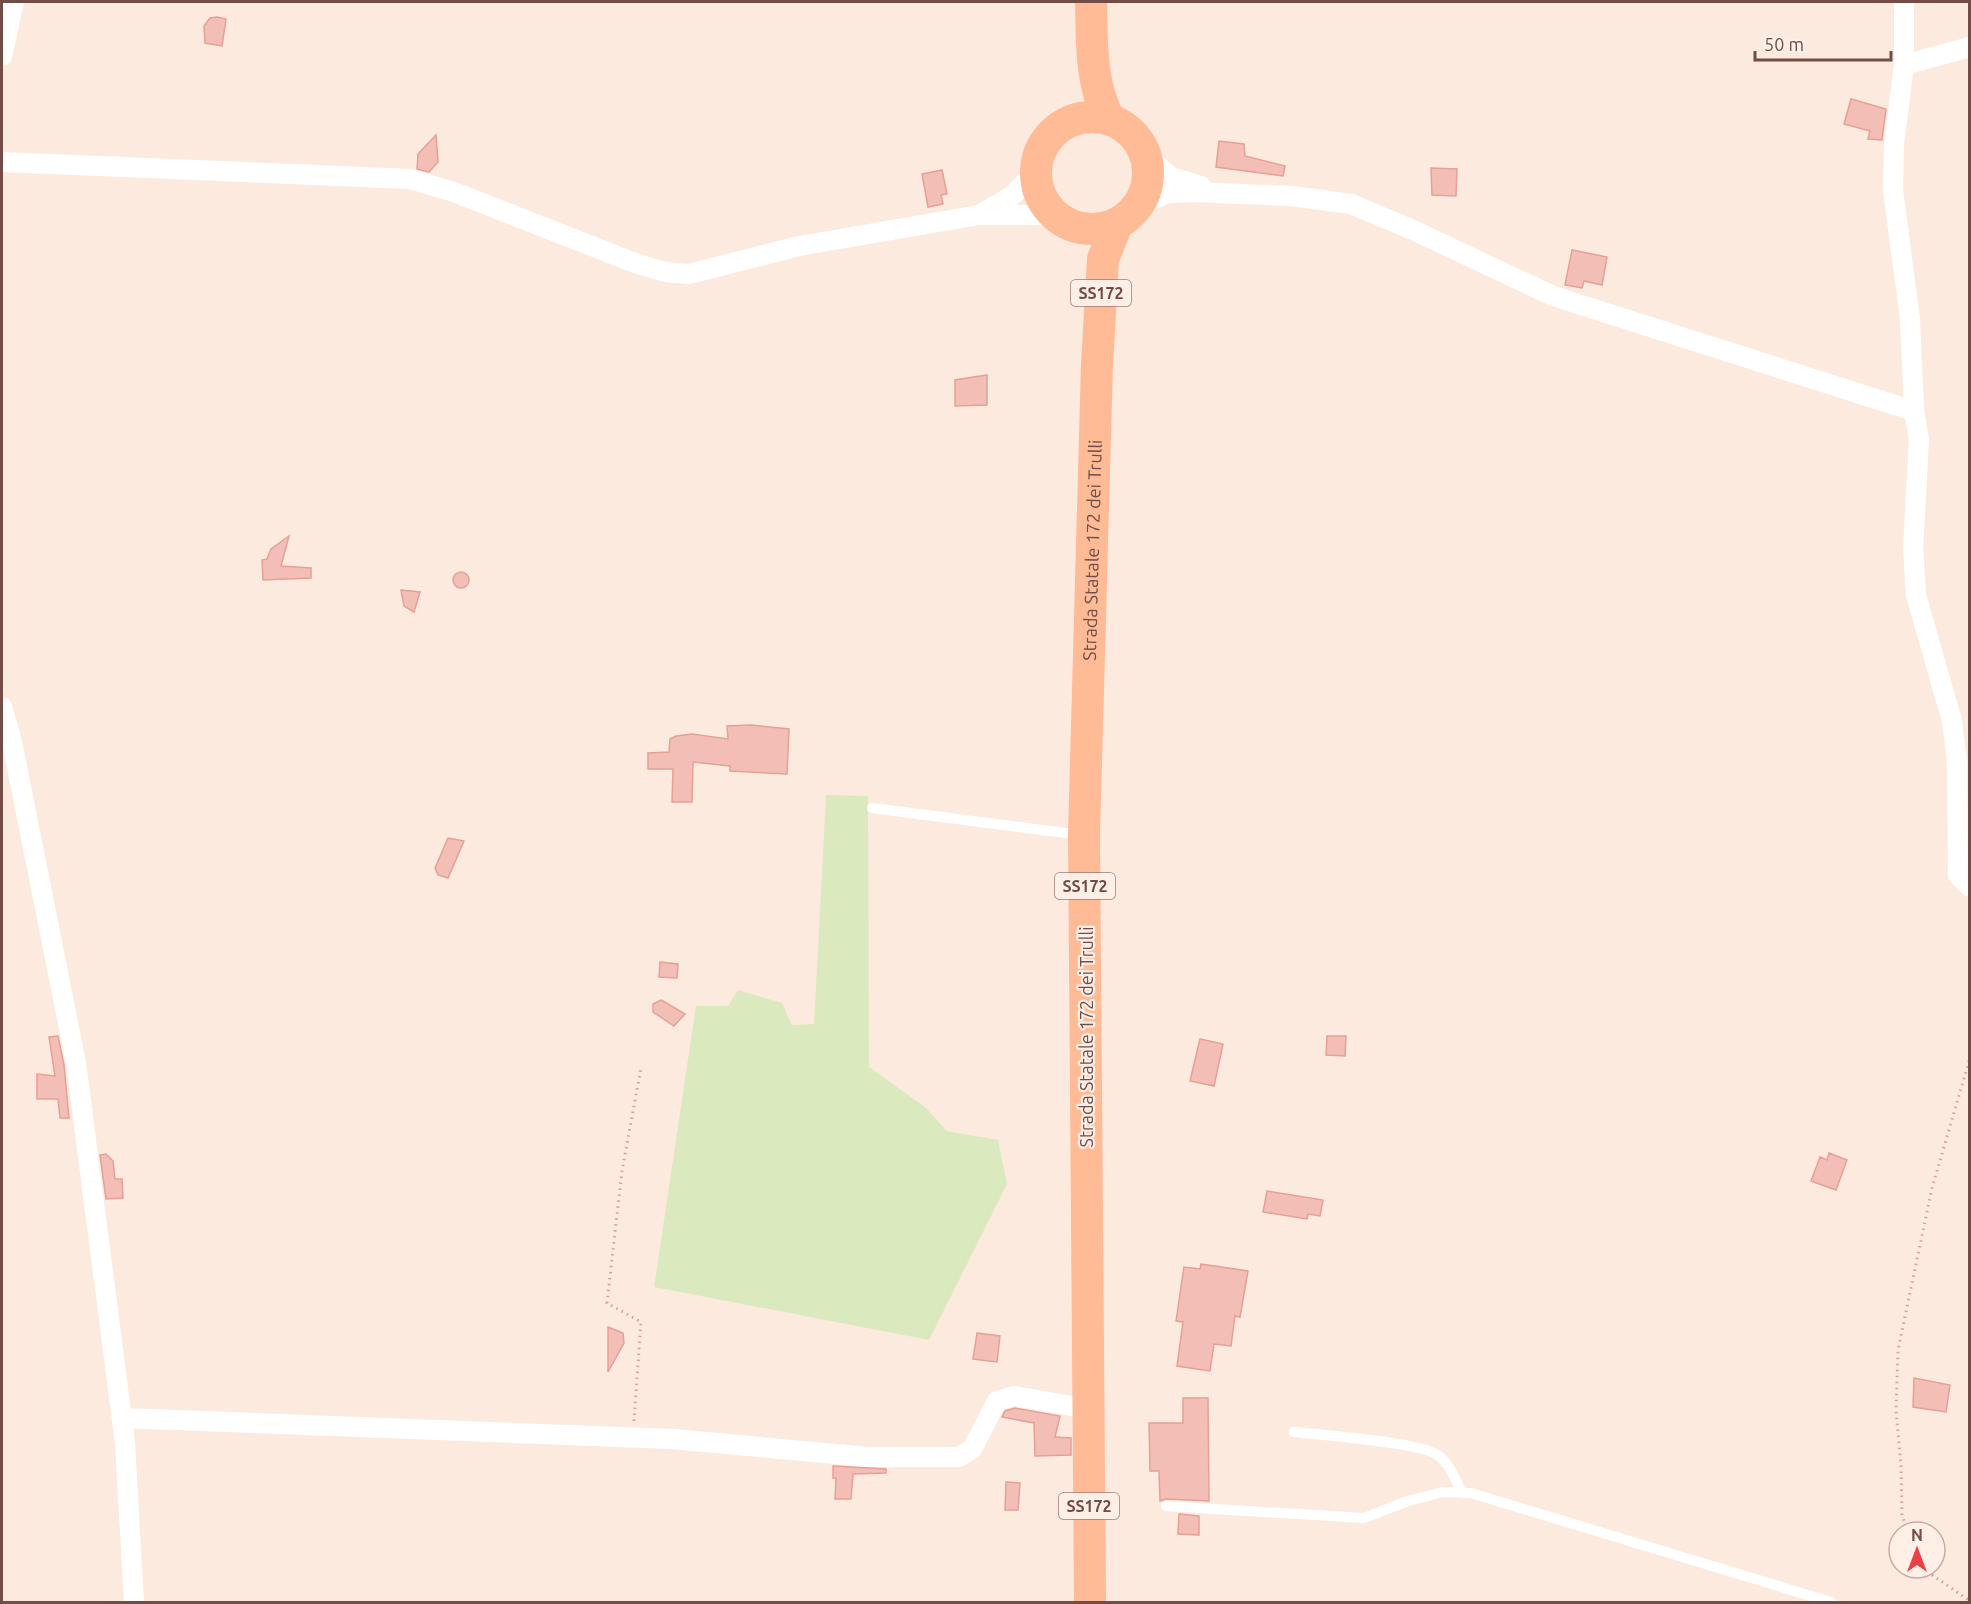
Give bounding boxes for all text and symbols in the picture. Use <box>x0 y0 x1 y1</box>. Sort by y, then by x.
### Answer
scale bar <box>1755 24 1892 62</box>
text: 50 m <box>1764 34 1804 54</box>
road number: SS172 <box>1071 280 1131 306</box>
street label: Strada Statale 172 dei Trulli <box>1079 439 1105 661</box>
road number: SS172 <box>1055 873 1115 899</box>
street label: Strada Statale 172 dei Trulli <box>1076 926 1096 1148</box>
road number: SS172 <box>1059 1493 1119 1519</box>
north arrow <box>1887 1520 1947 1580</box>
text: N <box>1911 1526 1923 1544</box>

